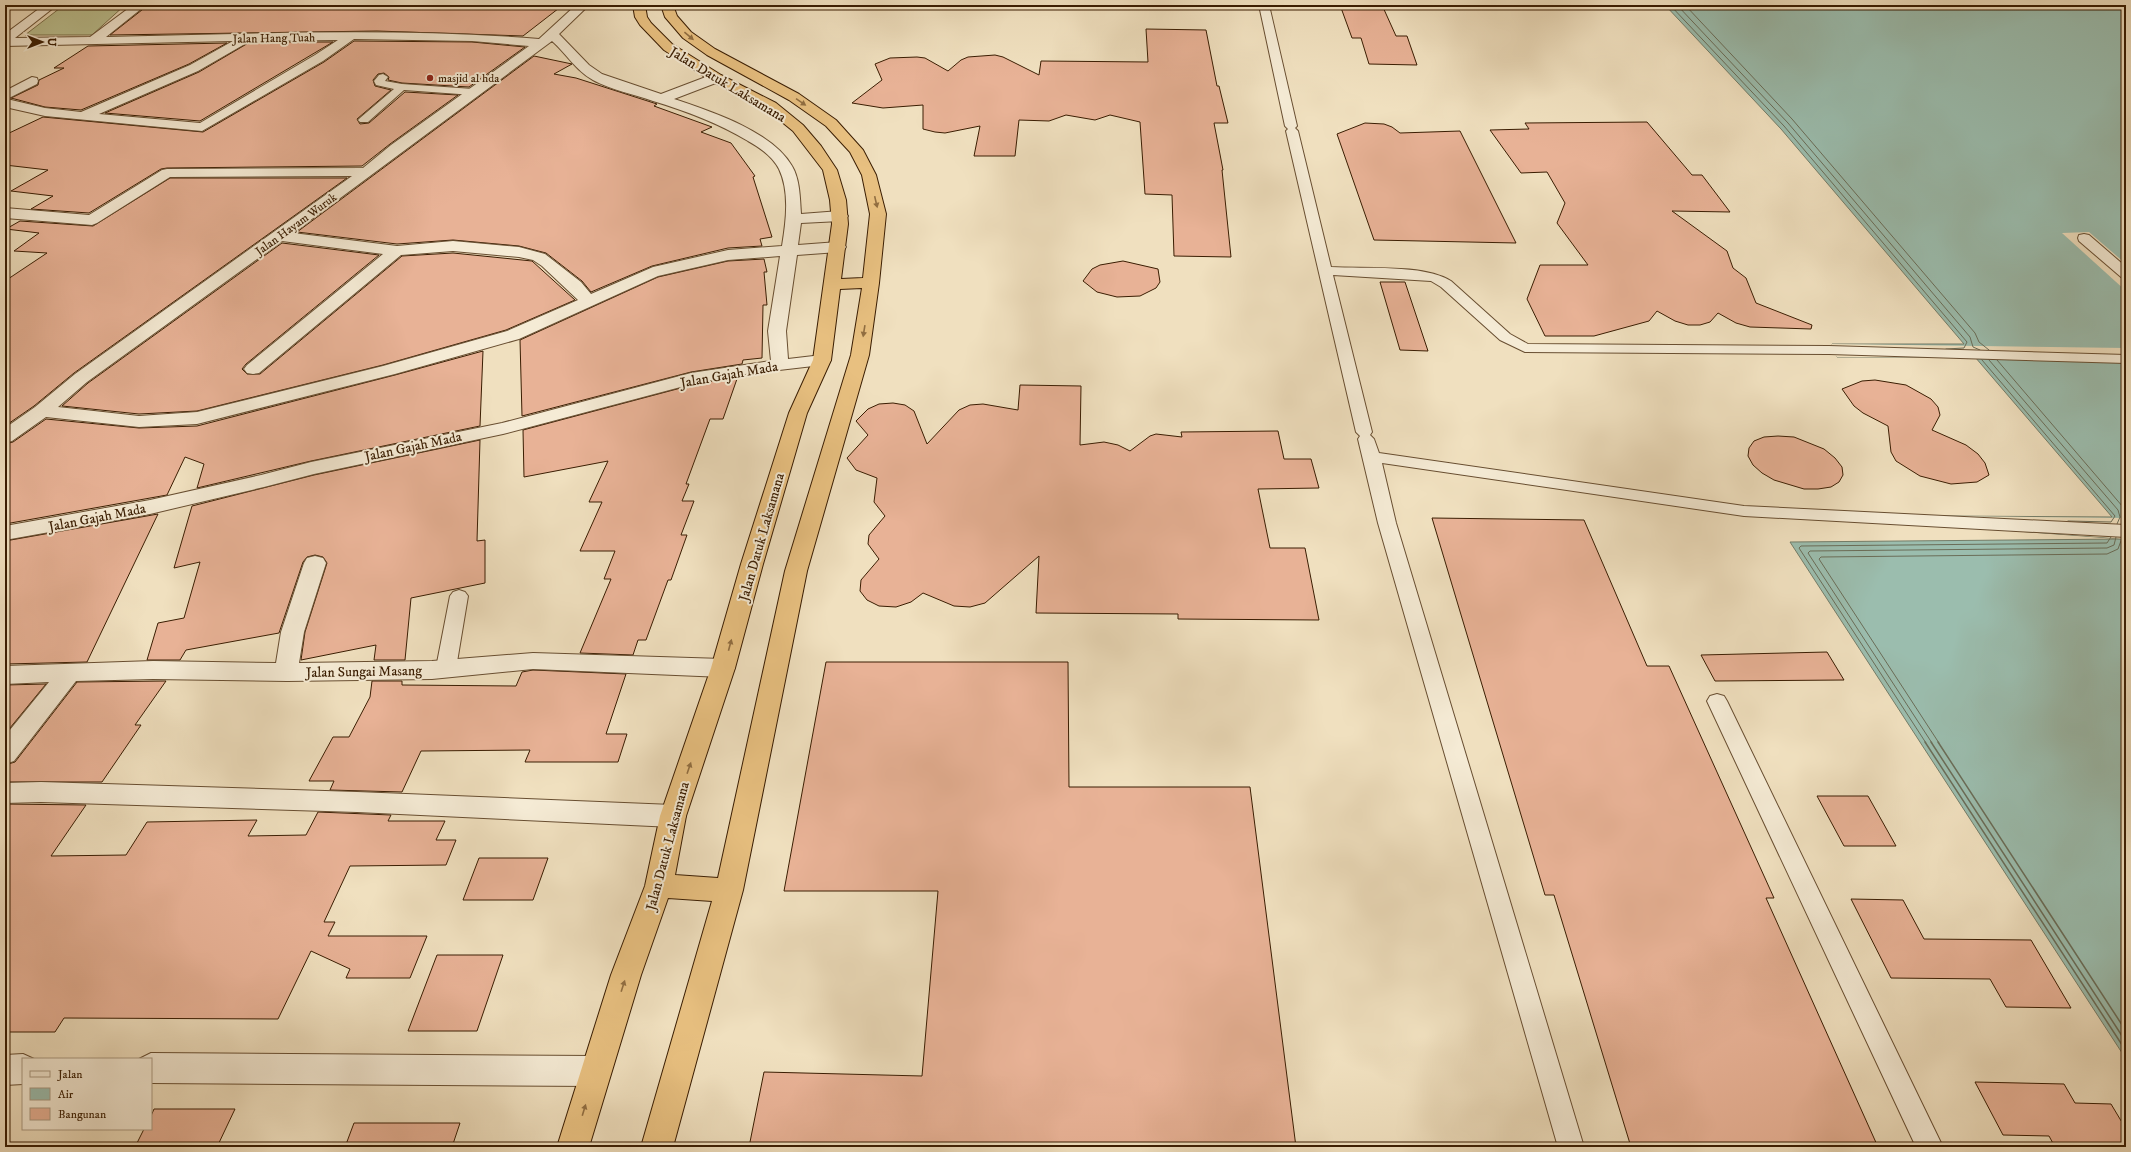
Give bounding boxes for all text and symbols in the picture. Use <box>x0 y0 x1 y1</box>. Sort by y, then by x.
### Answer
north arrow <box>22 22 62 62</box>
street label: Jalan Hang Tuah <box>232 30 316 47</box>
one-way arrow <box>684 32 694 41</box>
text: U <box>44 38 58 47</box>
street label: Jalan Datuk Laksamana <box>664 42 789 127</box>
place label: masjid al hda <box>438 71 500 86</box>
marker: masjid al hda <box>425 73 435 83</box>
one-way arrow <box>795 98 806 106</box>
street label: Jalan Hayam Wuruk <box>252 190 340 260</box>
one-way arrow <box>873 196 879 209</box>
one-way arrow <box>861 325 867 337</box>
street label: Jalan Gajah Mada <box>677 358 779 393</box>
street label: Jalan Gajah Mada <box>361 428 463 466</box>
street label: Jalan Datuk Laksamana <box>734 471 789 605</box>
street label: Jalan Gajah Mada <box>45 500 147 537</box>
one-way arrow <box>727 638 733 651</box>
street label: Jalan Sungai Masang <box>304 662 422 682</box>
one-way arrow <box>686 762 692 774</box>
street label: Jalan Datuk Laksamana <box>642 780 694 915</box>
one-way arrow <box>620 979 626 991</box>
legend <box>22 1058 152 1130</box>
text: Jalan <box>57 1067 83 1082</box>
text: Air <box>58 1087 74 1102</box>
one-way arrow <box>581 1103 587 1115</box>
text: Bangunan <box>58 1107 107 1122</box>

